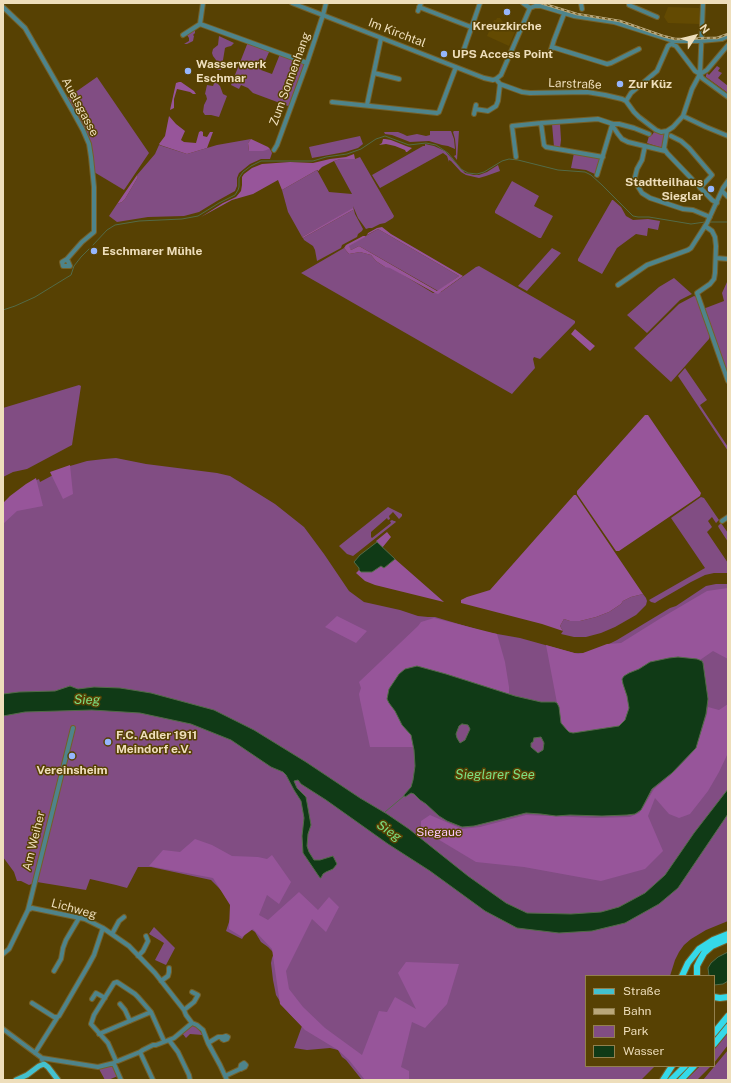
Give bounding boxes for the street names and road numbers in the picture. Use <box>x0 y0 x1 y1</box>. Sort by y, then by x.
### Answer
street label: Im Kirchtal <box>366 15 428 51</box>
street label: Zum Sonnenhang <box>266 30 314 128</box>
street label: Auelsgasse <box>59 75 101 139</box>
street label: Larstraße <box>548 76 602 92</box>
street label: Am Weiher <box>20 810 48 872</box>
street label: Lichweg <box>50 896 98 922</box>

